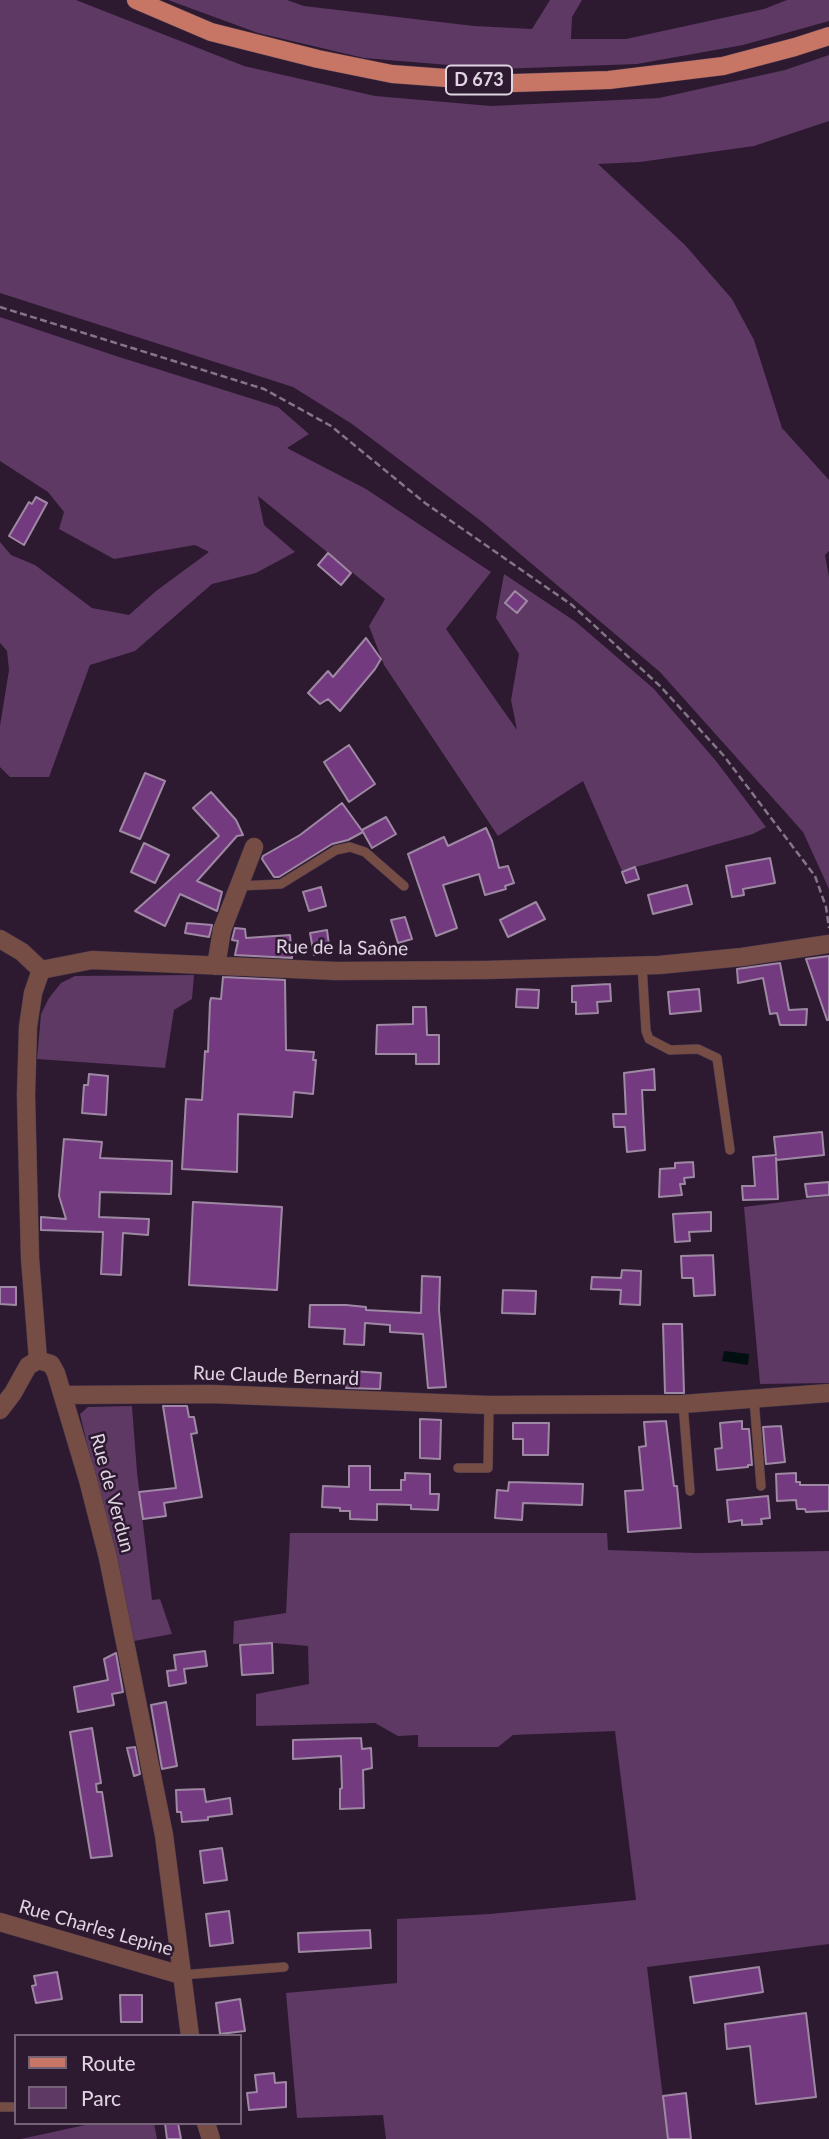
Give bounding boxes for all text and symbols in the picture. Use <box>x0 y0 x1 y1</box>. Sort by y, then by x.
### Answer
road number: D 673 <box>446 66 512 94</box>
street label: Rue de la Saône <box>276 935 408 961</box>
street label: Rue Claude Bernard <box>193 1362 359 1390</box>
street label: Rue de Verdun <box>85 1431 139 1555</box>
street label: Rue Charles Lepine <box>16 1895 176 1961</box>
legend <box>14 2034 242 2125</box>
text: Route <box>81 2050 136 2075</box>
text: Parc <box>81 2085 121 2110</box>

